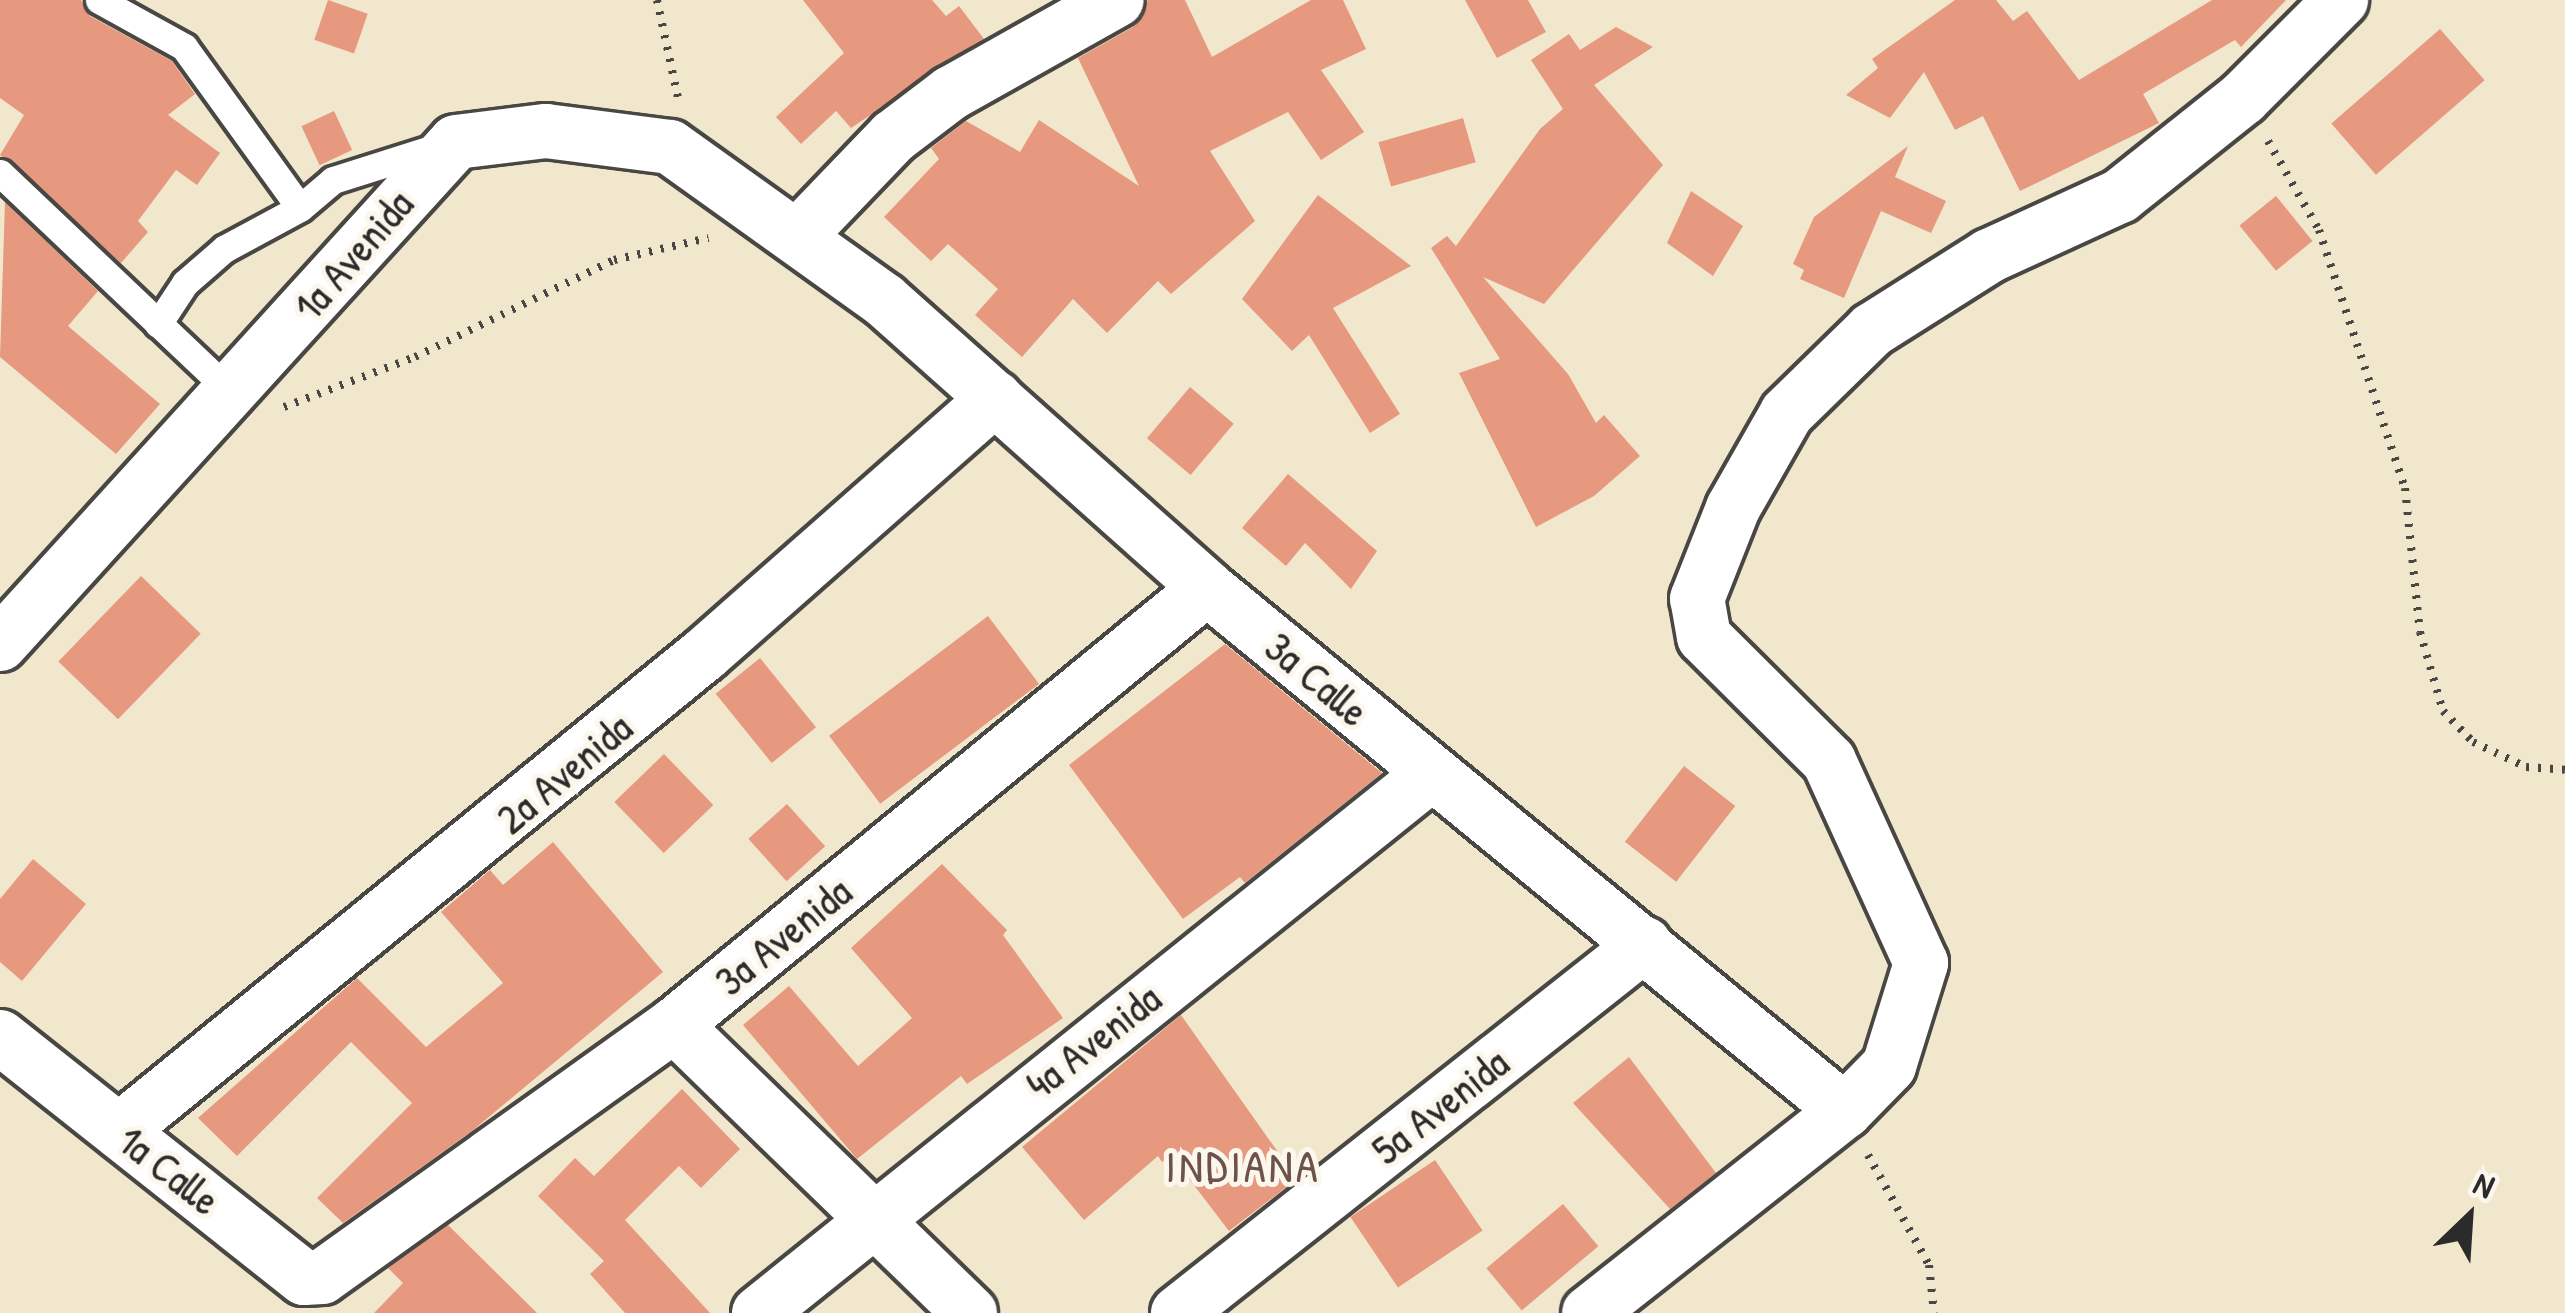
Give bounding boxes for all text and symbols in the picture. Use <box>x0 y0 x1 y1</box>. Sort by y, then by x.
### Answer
street label: 1a Avenida <box>283 179 423 331</box>
street label: 3a Calle <box>1255 621 1379 737</box>
street label: 2a Avenida <box>486 702 642 844</box>
street label: 3a Avenida <box>705 866 861 1006</box>
street label: 4a Avenida <box>1016 973 1170 1109</box>
street label: 5a Avenida <box>1362 1037 1518 1175</box>
street label: 1a Calle <box>108 1115 230 1225</box>
district label: INDIANA <box>1165 1139 1321 1193</box>
north arrow <box>2409 1157 2529 1277</box>
text: N <box>2467 1161 2501 1208</box>

